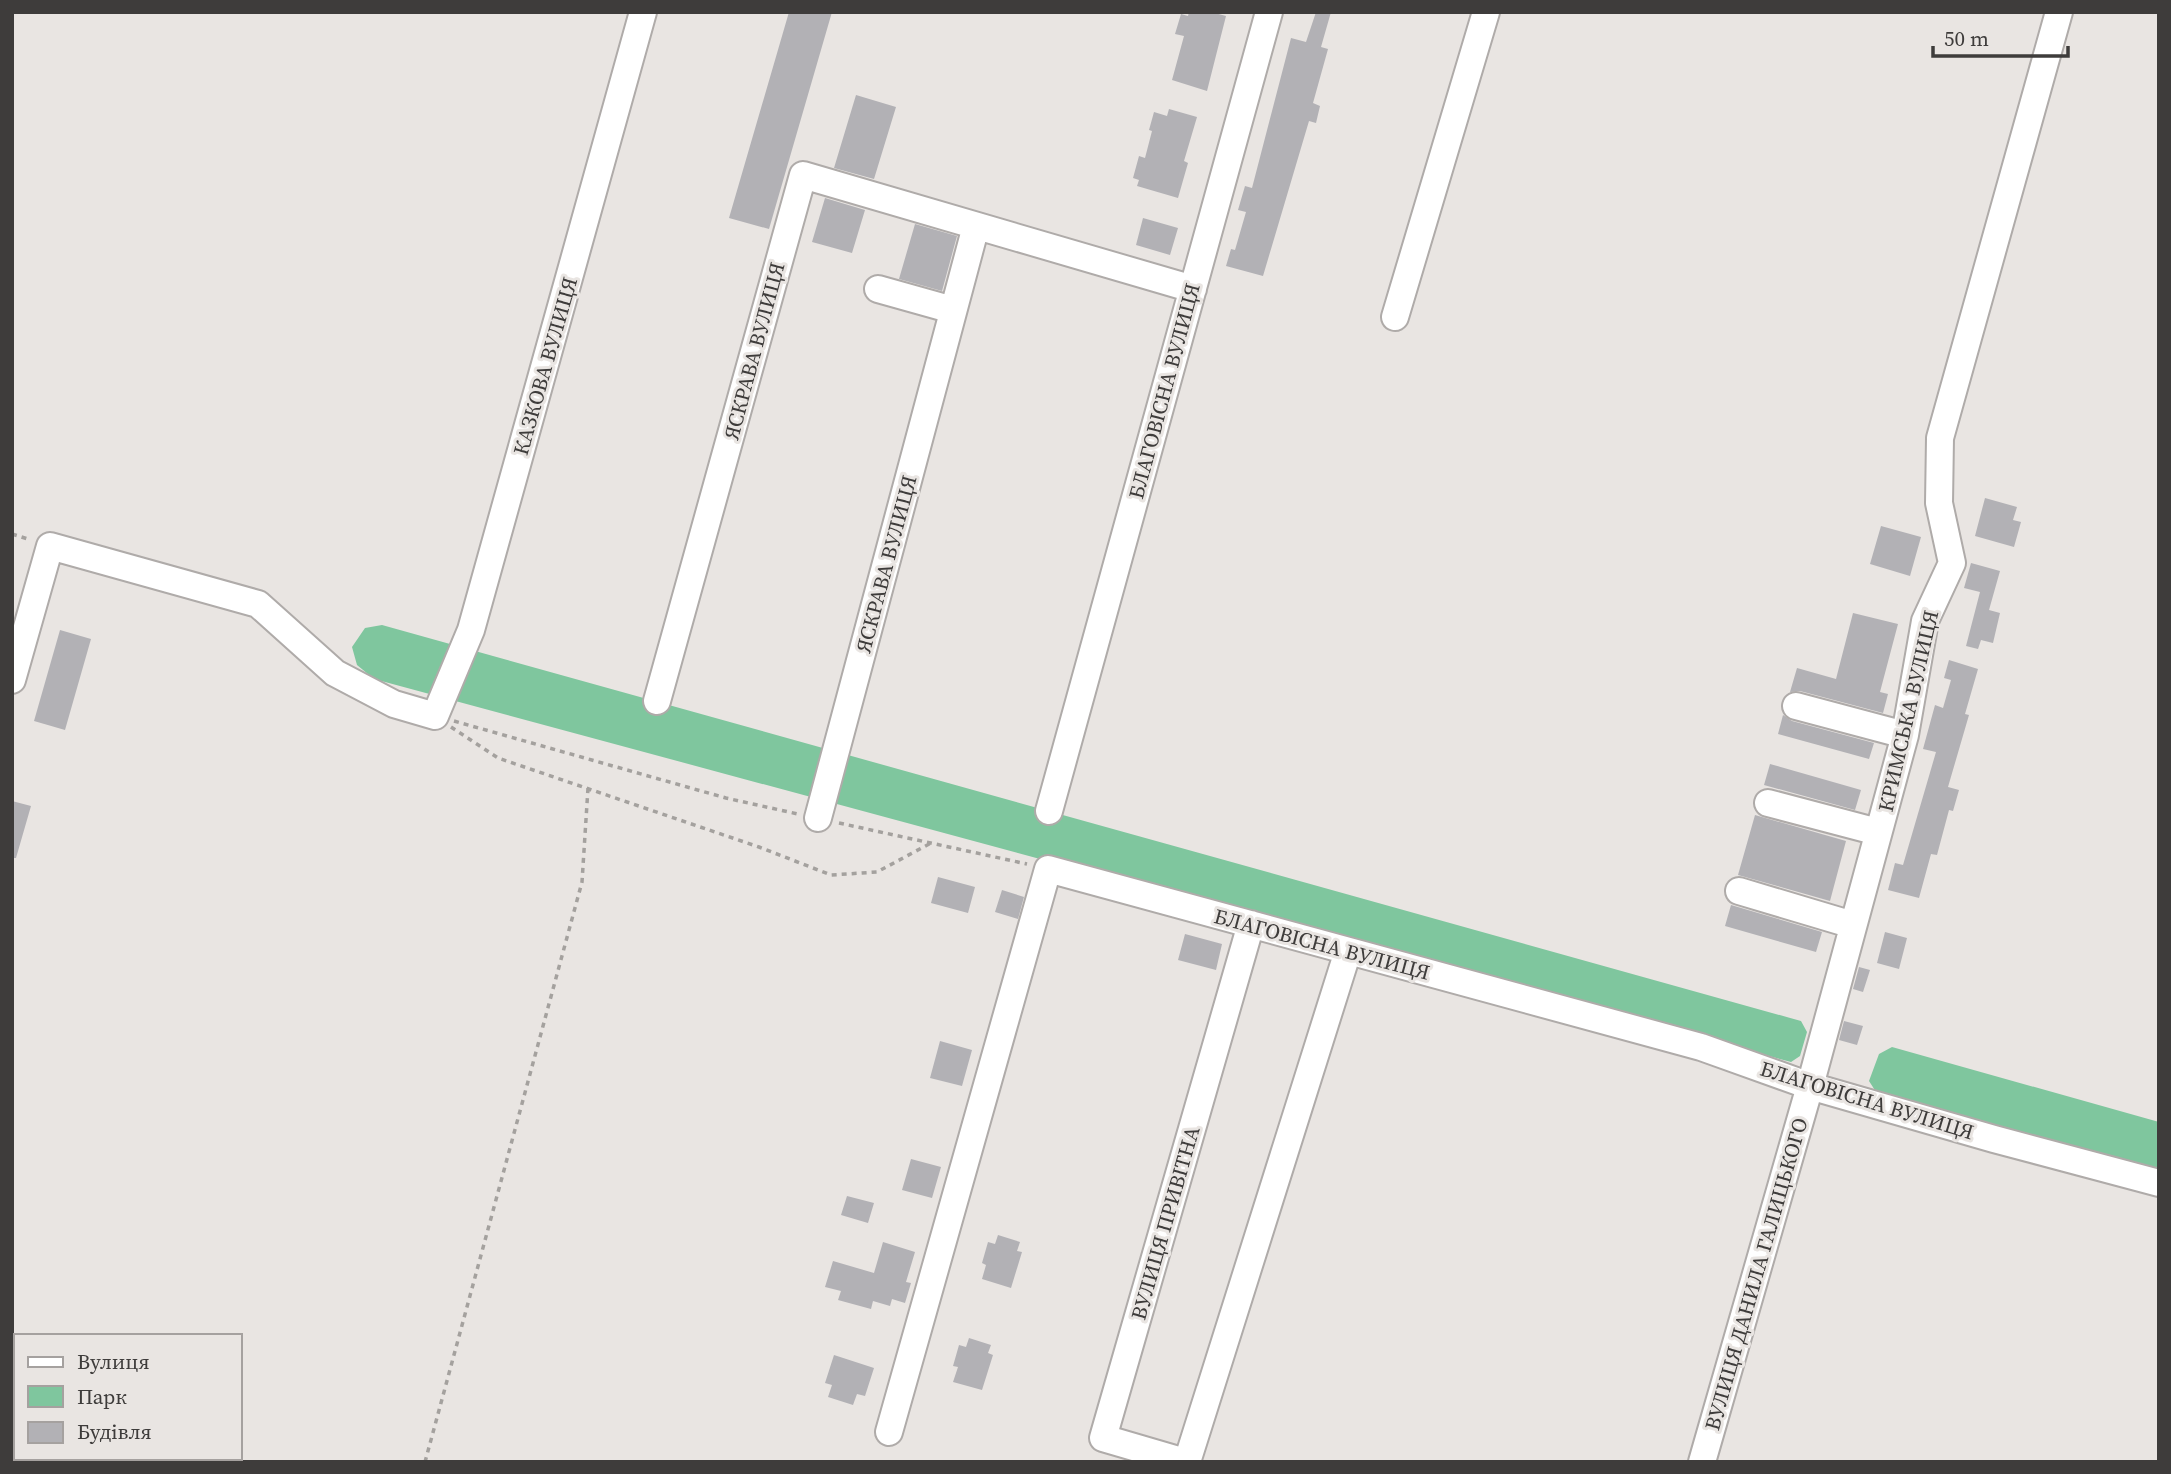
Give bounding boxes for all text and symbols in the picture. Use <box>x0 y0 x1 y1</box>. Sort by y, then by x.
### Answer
scale bar <box>1933 14 2068 58</box>
text: 50 m <box>1944 24 1989 53</box>
street label: ЯСКРАВА ВУЛИЦЯ <box>716 259 792 443</box>
street label: КАЗКОВА ВУЛИЦЯ <box>506 274 584 458</box>
street label: БЛАГОВІСНА ВУЛИЦЯ <box>1121 280 1207 502</box>
street label: ЯСКРАВА ВУЛИЦЯ <box>848 472 924 656</box>
street label: КРИМСЬКА ВУЛИЦЯ <box>1871 607 1945 815</box>
street label: БЛАГОВІСНА ВУЛИЦЯ <box>1211 901 1433 987</box>
street label: БЛАГОВІСНА ВУЛИЦЯ <box>1757 1054 1977 1146</box>
street label: ВУЛИЦЯ ДАНИЛА ГАЛИЦЬКОГО <box>1697 1114 1815 1434</box>
street label: ВУЛИЦЯ ПРИВІТНА <box>1124 1123 1207 1323</box>
legend <box>14 1334 242 1460</box>
text: Вулиця <box>77 1347 150 1376</box>
text: Парк <box>77 1382 127 1411</box>
text: Будівля <box>77 1417 152 1446</box>

